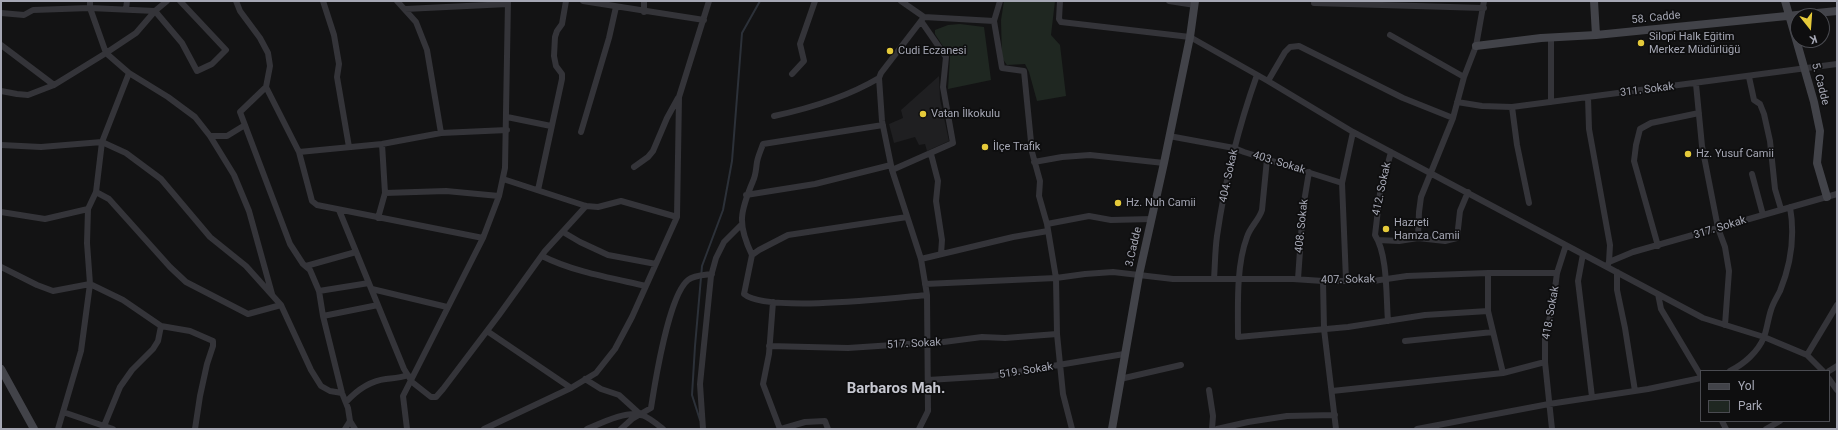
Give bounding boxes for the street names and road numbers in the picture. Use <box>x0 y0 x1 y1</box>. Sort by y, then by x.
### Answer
street label: 58. Cadde <box>1631 9 1681 27</box>
street label: 5. Cadde <box>1808 61 1832 107</box>
street label: 311. Sokak <box>1619 80 1675 100</box>
street label: 404. Sokak <box>1217 148 1241 204</box>
street label: 403. Sokak <box>1251 149 1307 177</box>
street label: 412. Sokak <box>1370 161 1394 217</box>
street label: 408. Sokak <box>1293 198 1311 254</box>
street label: 317. Sokak <box>1692 214 1748 242</box>
street label: 3.Cadde <box>1123 226 1145 268</box>
street label: 407. Sokak <box>1321 273 1375 287</box>
street label: 418. Sokak <box>1540 285 1562 341</box>
street label: 517. Sokak <box>887 336 941 352</box>
street label: 519. Sokak <box>998 360 1054 382</box>

